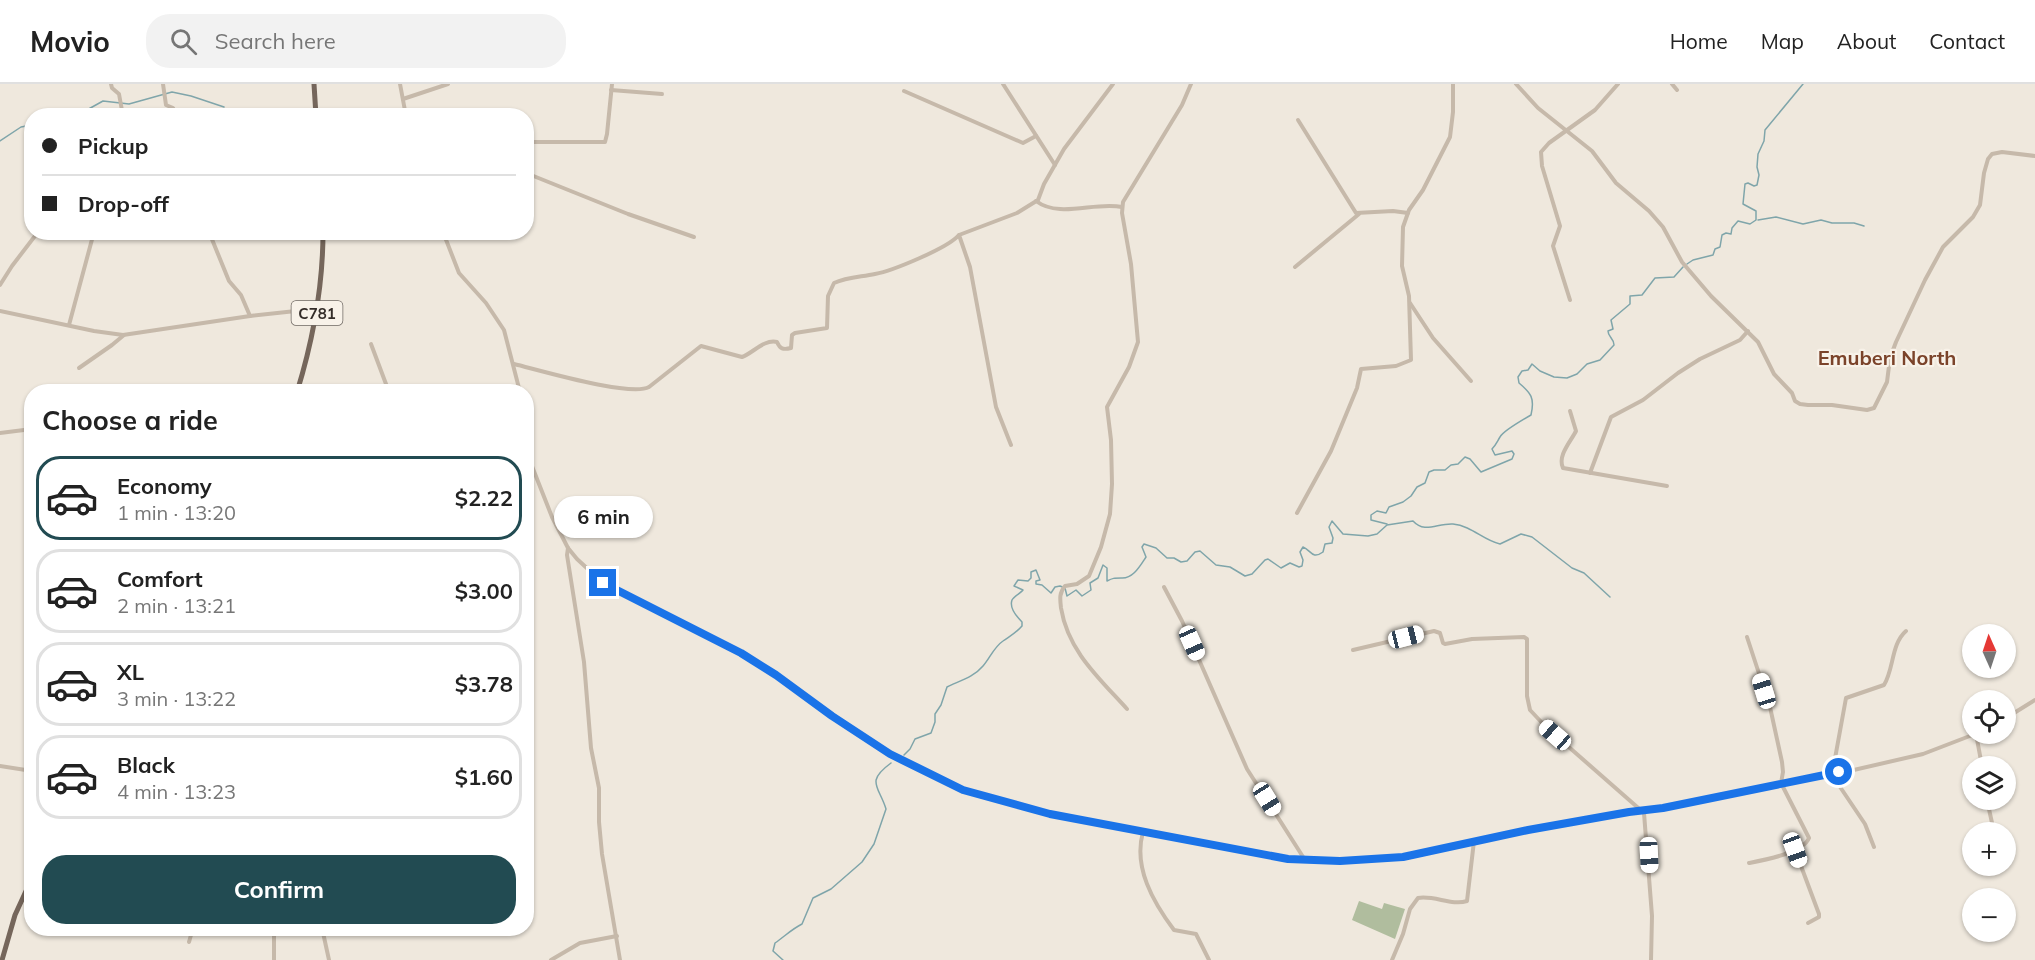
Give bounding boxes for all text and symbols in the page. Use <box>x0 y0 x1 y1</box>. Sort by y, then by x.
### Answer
search box <box>146 14 566 68</box>
text: Movio <box>30 24 110 59</box>
icon: search <box>167 25 200 58</box>
text: Search here <box>215 27 336 55</box>
text: Home <box>1670 28 1728 54</box>
text: Map <box>1761 28 1804 54</box>
text: About <box>1837 28 1896 54</box>
text: Contact <box>1929 28 2005 54</box>
text: Pickup <box>78 132 148 160</box>
text: Drop-off <box>78 190 169 218</box>
road number: C781 <box>292 301 342 325</box>
district label: Emuberi North <box>1818 345 1956 370</box>
text: Choose a ride <box>42 403 218 437</box>
icon: car <box>45 471 99 525</box>
text: Economy <box>117 472 212 500</box>
text: $2.22 <box>455 484 513 512</box>
callout: 6 min <box>554 496 652 538</box>
text: 1 min · 13:20 <box>117 500 236 525</box>
text: 6 min <box>577 504 630 529</box>
icon: car <box>45 564 99 618</box>
text: Comfort <box>117 565 203 593</box>
route end <box>589 569 616 596</box>
text: $3.00 <box>455 577 513 605</box>
text: 2 min · 13:21 <box>117 593 236 618</box>
car <box>1176 623 1208 663</box>
car <box>1386 624 1426 650</box>
north arrow <box>1962 624 2016 678</box>
map controls <box>1962 624 2016 942</box>
icon: car <box>45 657 99 711</box>
text: XL <box>117 658 144 686</box>
text: $3.78 <box>455 670 513 698</box>
car <box>1750 671 1778 711</box>
text: 3 min · 13:22 <box>117 686 236 711</box>
button: locate <box>1962 690 2016 744</box>
car <box>1536 716 1574 754</box>
icon: car <box>45 750 99 804</box>
text: Black <box>117 751 175 779</box>
button: layers <box>1962 756 2016 810</box>
route start <box>1825 758 1852 785</box>
text: $1.60 <box>455 763 513 791</box>
text: 4 min · 13:23 <box>117 779 236 804</box>
car <box>1250 779 1284 819</box>
button: + <box>1962 822 2016 876</box>
car <box>1780 830 1810 870</box>
car <box>1639 837 1659 873</box>
button: Confirm <box>42 855 516 924</box>
button: − <box>1962 888 2016 942</box>

